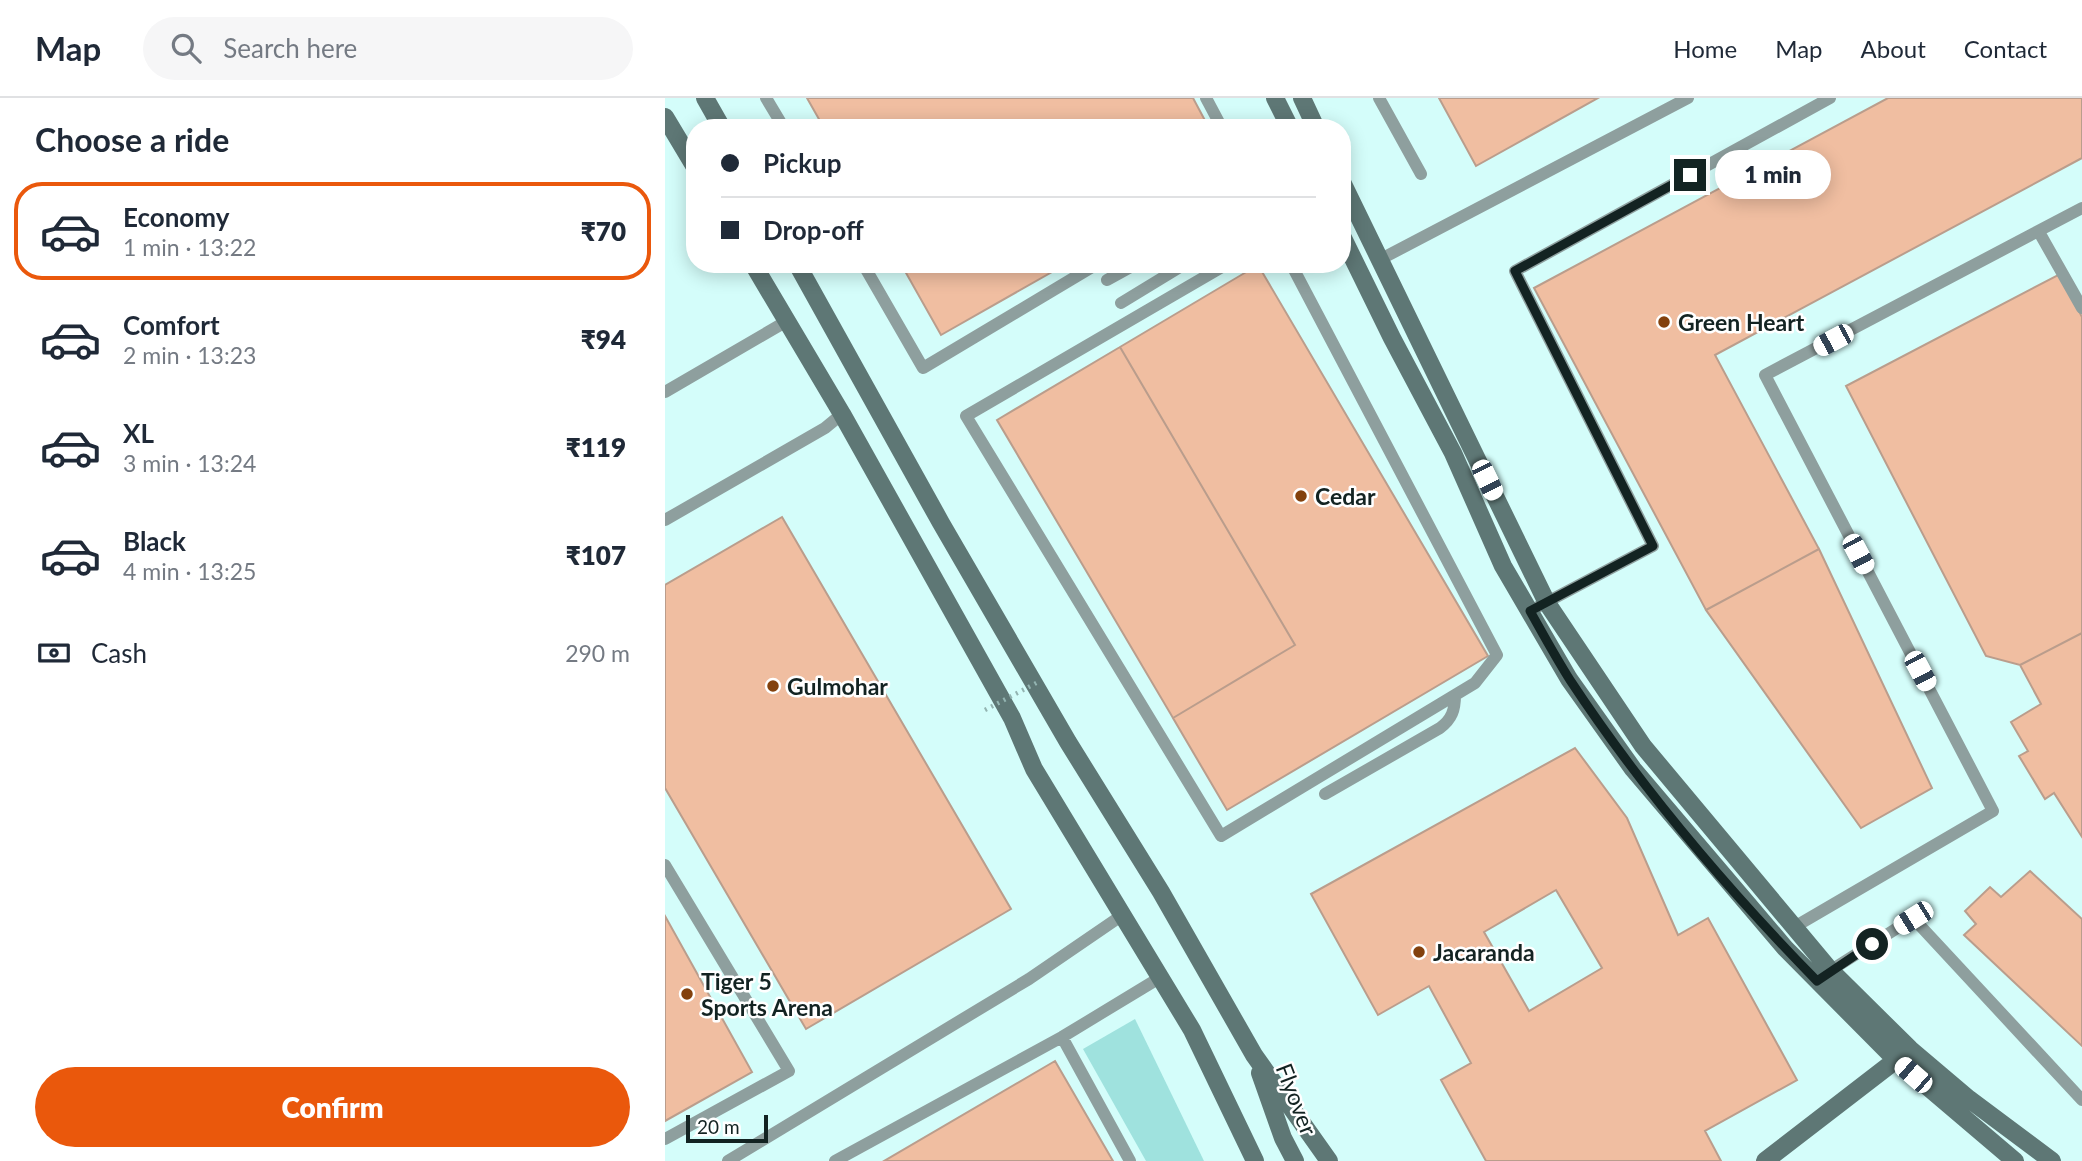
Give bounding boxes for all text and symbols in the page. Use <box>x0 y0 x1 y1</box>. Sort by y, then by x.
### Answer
search box <box>143 17 633 80</box>
text: Map <box>35 28 101 68</box>
icon: search <box>167 29 205 67</box>
text: Search here <box>223 32 357 64</box>
text: Home <box>1673 34 1737 63</box>
text: Map <box>1775 34 1823 63</box>
text: About <box>1861 34 1926 63</box>
text: Contact <box>1964 34 2047 63</box>
text: Choose a ride <box>35 120 229 159</box>
text: Pickup <box>763 147 842 179</box>
callout: 1 min <box>1715 150 1830 200</box>
route end <box>1674 159 1706 191</box>
text: 1 min <box>1744 160 1802 188</box>
icon: car <box>39 200 102 263</box>
text: Economy <box>123 201 229 233</box>
text: Drop-off <box>763 214 864 246</box>
text: ₹70 <box>581 215 626 247</box>
text: 1 min · 13:22 <box>123 233 256 261</box>
icon: car <box>39 308 102 371</box>
place label: Green Heart <box>1678 308 1805 336</box>
text: Comfort <box>123 309 220 341</box>
marker: Green Heart <box>1656 314 1672 330</box>
car <box>1810 321 1857 359</box>
text: ₹94 <box>581 323 626 355</box>
text: 2 min · 13:23 <box>123 341 256 369</box>
icon: car <box>39 416 102 479</box>
text: XL <box>123 417 154 449</box>
text: ₹119 <box>566 431 626 463</box>
text: 3 min · 13:24 <box>123 449 256 477</box>
car <box>1469 457 1506 503</box>
place label: Cedar <box>1315 482 1376 510</box>
marker: Cedar <box>1293 488 1309 504</box>
icon: car <box>39 524 102 587</box>
text: Black <box>123 525 186 557</box>
car <box>1839 531 1878 577</box>
text: ₹107 <box>566 539 626 571</box>
text: 4 min · 13:25 <box>123 557 256 585</box>
icon: cash <box>35 634 73 672</box>
text: Cash <box>91 637 147 669</box>
text: 290 m <box>565 639 630 667</box>
car <box>1901 648 1940 694</box>
place label: Gulmohar <box>787 672 888 700</box>
marker: Gulmohar <box>765 678 781 694</box>
car <box>1890 898 1937 938</box>
route start <box>1856 928 1888 960</box>
place label: Jacaranda <box>1433 938 1535 966</box>
marker: Jacaranda <box>1411 944 1427 960</box>
place label: Tiger 5 Sports Arena <box>701 967 833 1021</box>
marker: Tiger 5 Sports Arena <box>679 986 695 1002</box>
car <box>1891 1053 1936 1097</box>
street label: Flyover <box>1271 1059 1324 1139</box>
button: Confirm <box>35 1067 630 1147</box>
scale bar <box>686 1112 768 1144</box>
text: 20 m <box>697 1115 740 1138</box>

